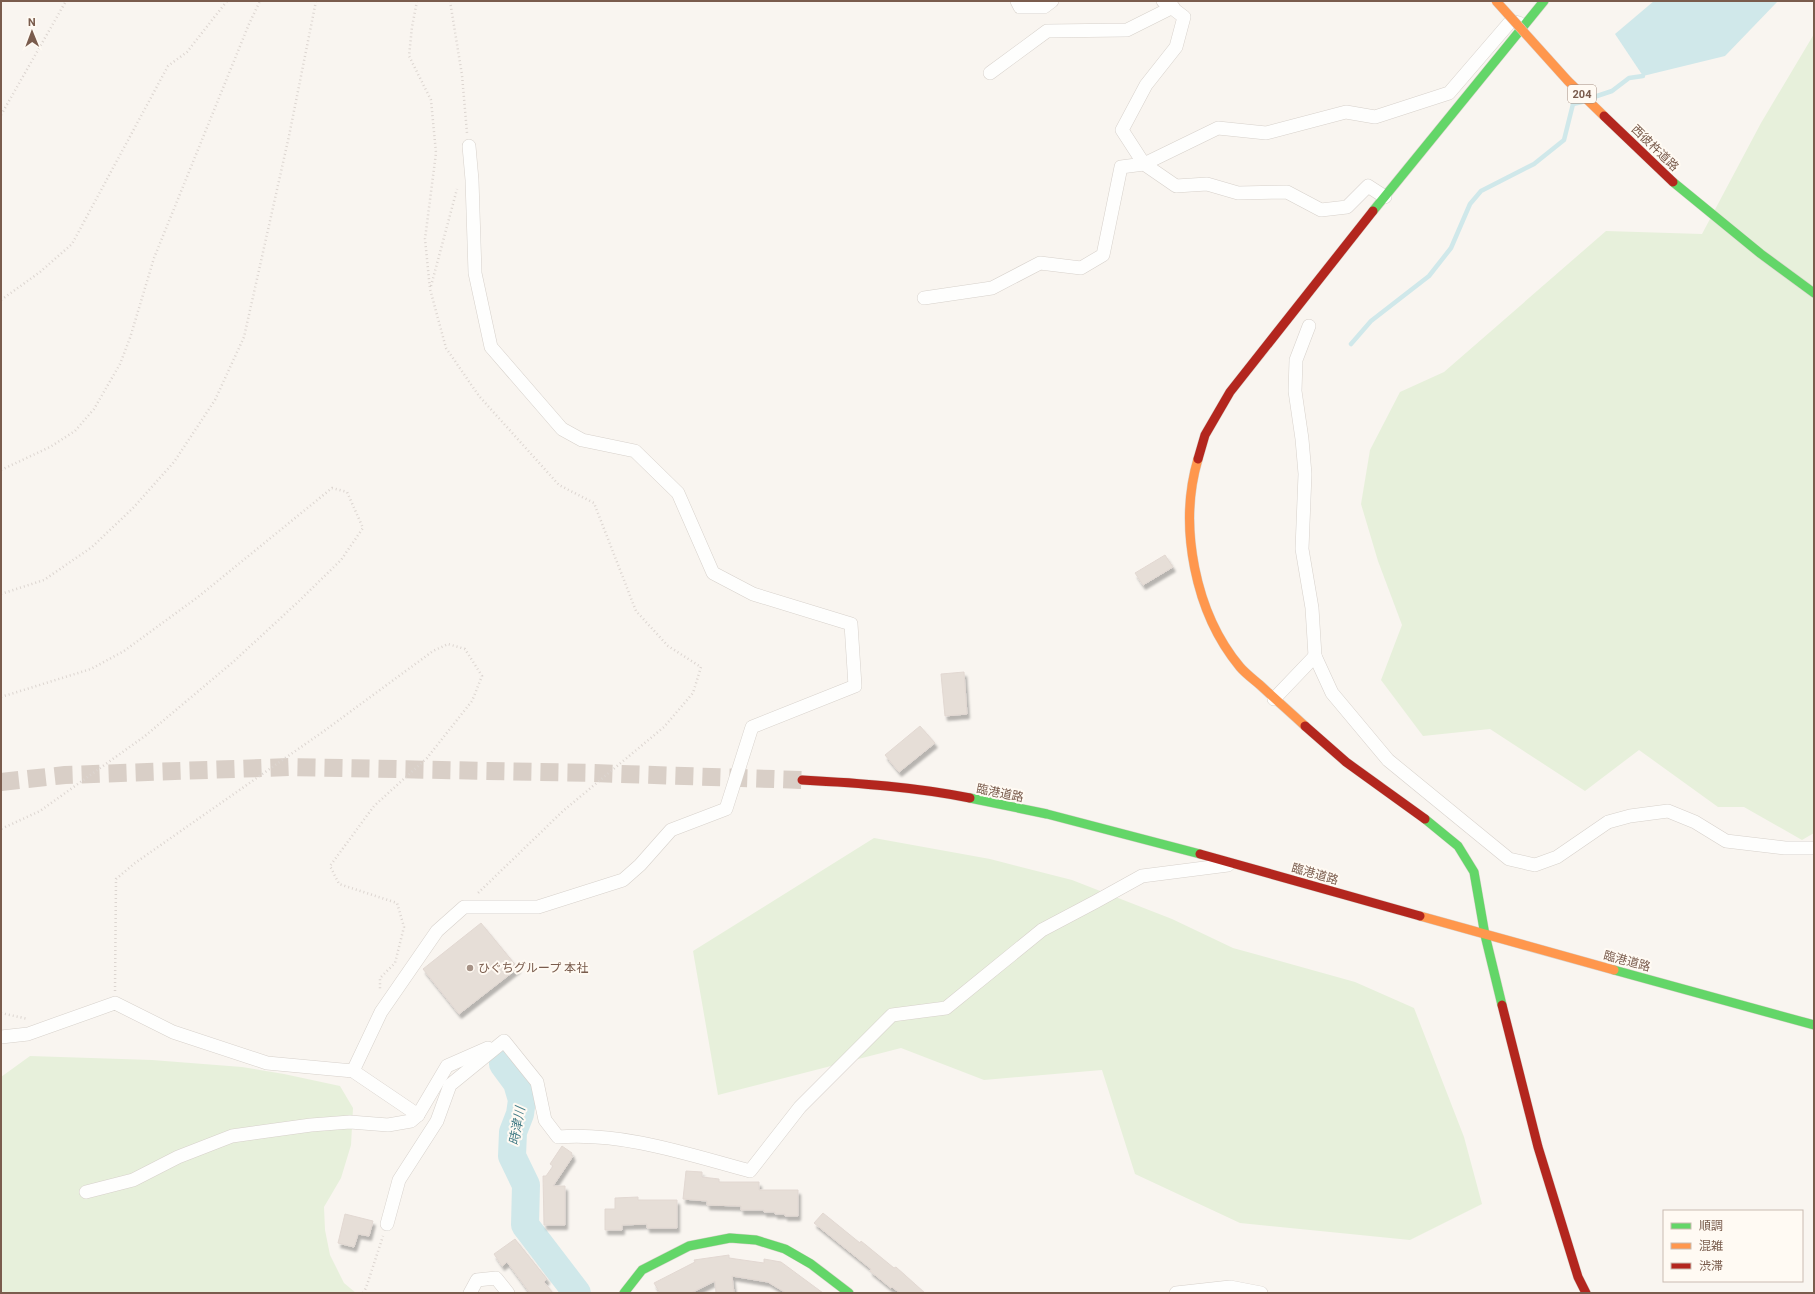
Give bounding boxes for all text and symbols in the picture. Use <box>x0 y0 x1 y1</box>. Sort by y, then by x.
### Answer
north arrow <box>12 12 52 52</box>
text: N <box>28 16 36 29</box>
road number: 204 <box>1568 85 1596 103</box>
street label: 西彼杵道路 <box>1629 122 1681 174</box>
street label: 臨港道路 <box>975 782 1025 804</box>
street label: 臨港道路 <box>1290 861 1340 887</box>
street label: 臨港道路 <box>1602 948 1652 974</box>
place label: ひぐちグループ 本社 <box>478 961 588 975</box>
marker: ひぐちグループ 本社 <box>465 963 475 973</box>
water label: 時津川 <box>506 1104 528 1147</box>
legend <box>1663 1210 1803 1282</box>
text: 順調 <box>1699 1219 1723 1233</box>
text: 混雑 <box>1699 1239 1723 1253</box>
text: 渋滞 <box>1699 1259 1723 1273</box>

